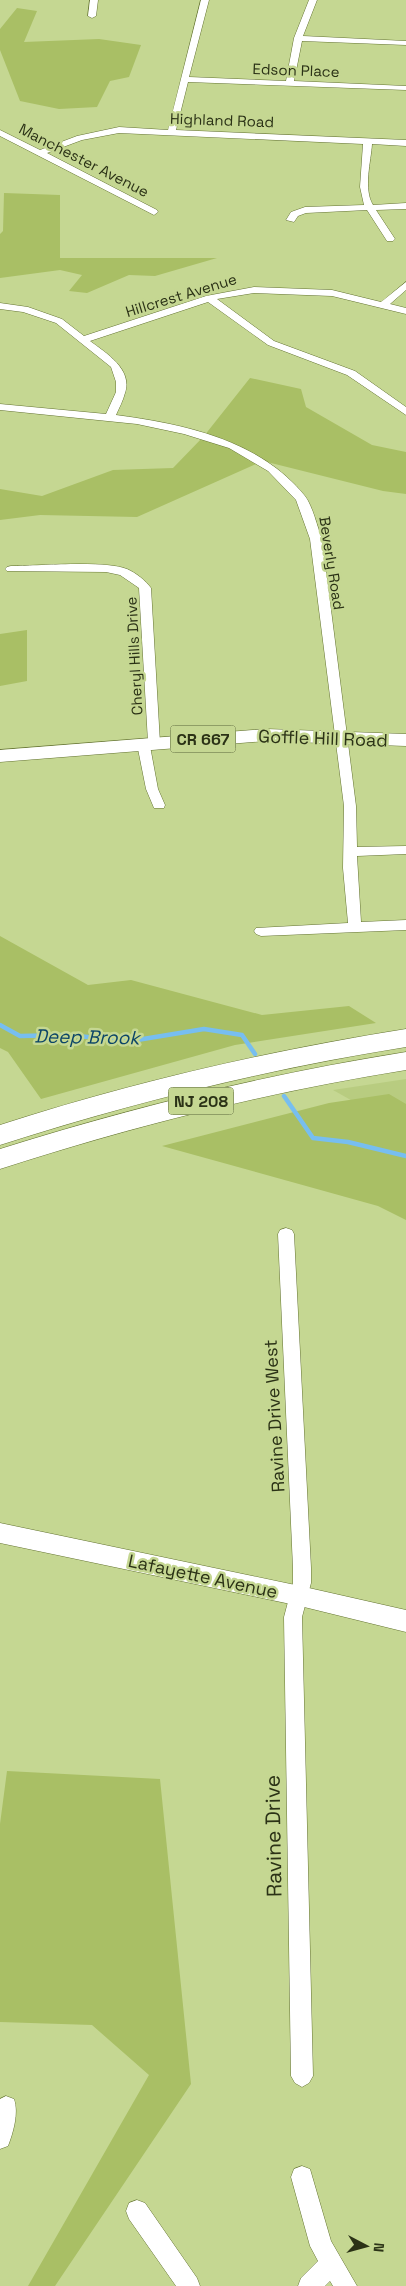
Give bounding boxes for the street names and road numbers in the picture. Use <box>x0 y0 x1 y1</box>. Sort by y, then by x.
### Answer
street label: Edson Place <box>252 59 340 81</box>
street label: Highland Road <box>170 109 274 131</box>
street label: Manchester Avenue <box>16 119 152 201</box>
street label: Hillcrest Avenue <box>123 269 239 321</box>
street label: Beverly Road <box>315 515 349 611</box>
street label: Cheryl Hills Drive <box>121 596 147 716</box>
street label: Goffle Hill Road <box>258 724 388 752</box>
road number: CR 667 <box>170 726 236 752</box>
road number: NJ 208 <box>168 1088 234 1114</box>
street label: Ravine Drive West <box>259 1339 289 1493</box>
street label: Lafayette Avenue <box>126 1549 280 1603</box>
street label: Ravine Drive <box>258 1775 288 1897</box>

